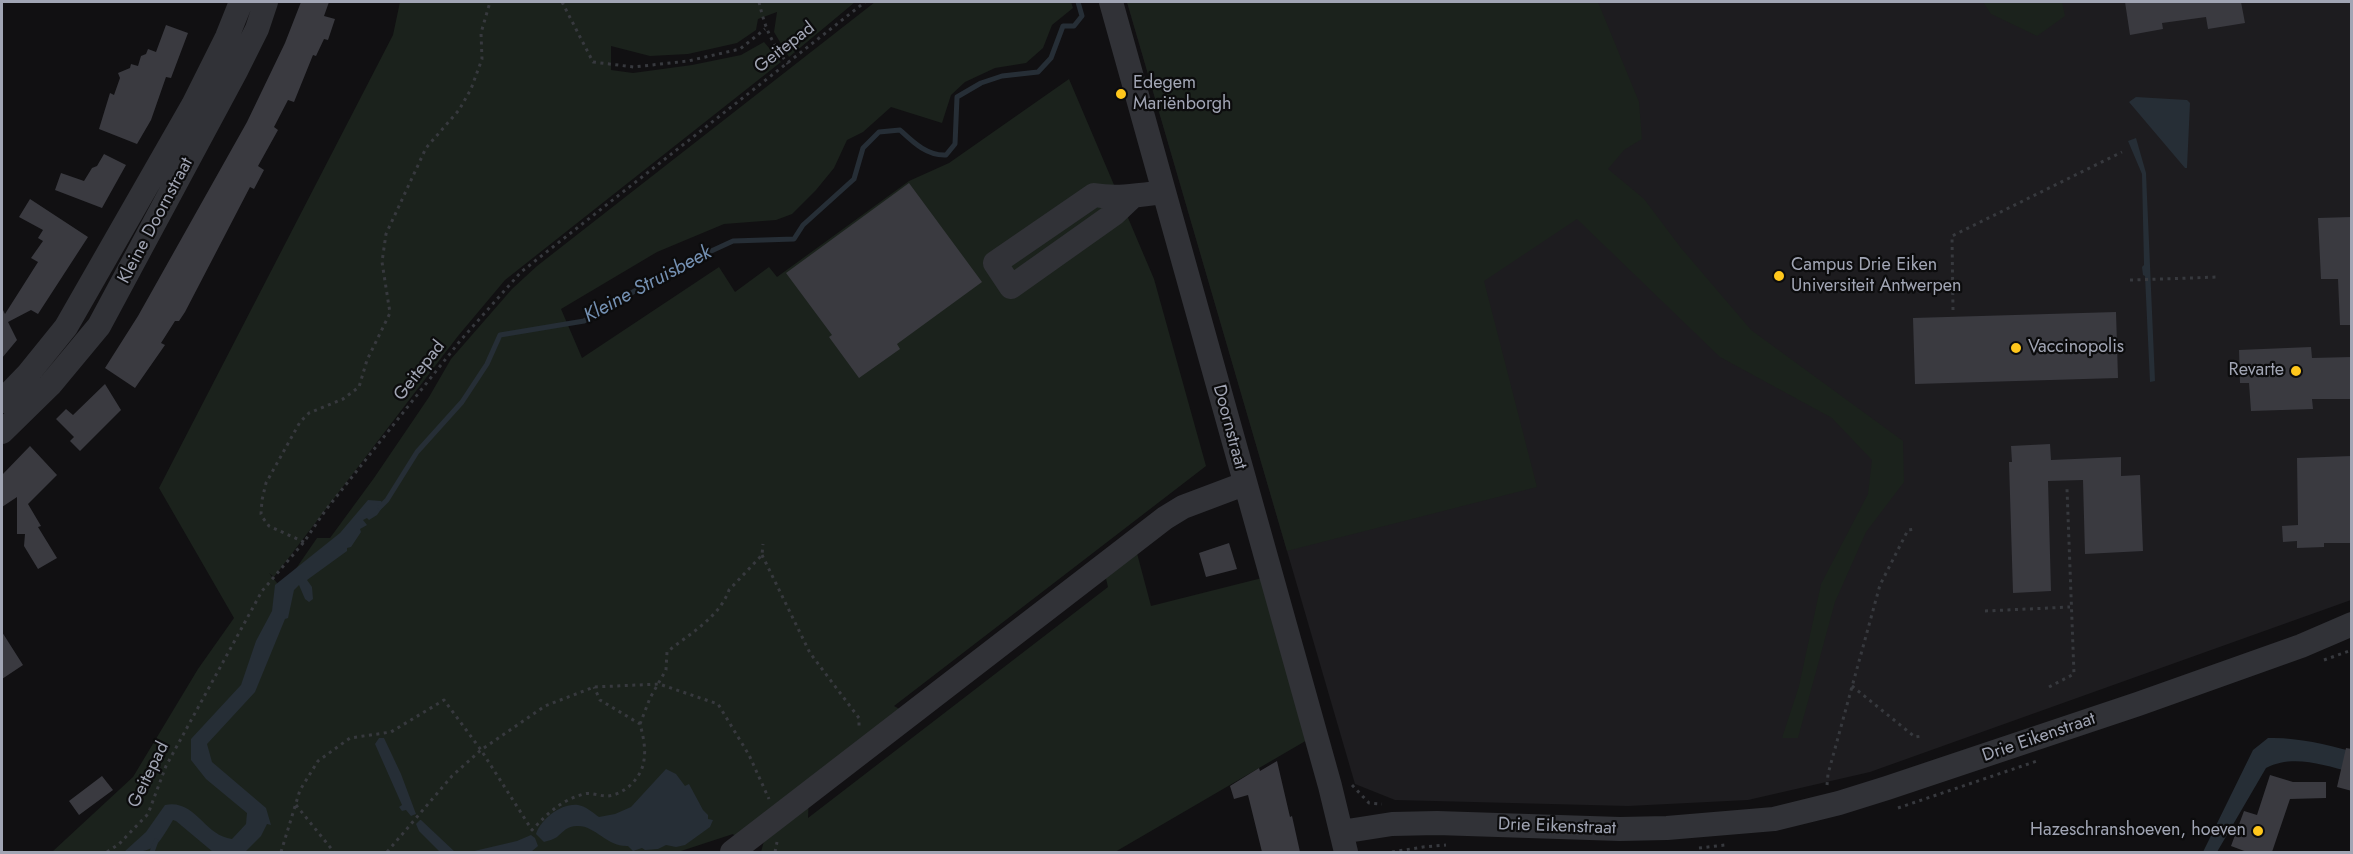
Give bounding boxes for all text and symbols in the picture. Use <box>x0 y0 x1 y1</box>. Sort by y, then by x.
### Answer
street label: Geitepad <box>751 18 819 78</box>
place label: Edegem Mariënborgh <box>1133 73 1232 116</box>
marker: Edegem Mariënborgh <box>1114 87 1128 101</box>
street label: Kleine Doornstraat <box>114 154 198 288</box>
water label: Kleine Struisbeek <box>580 241 716 329</box>
place label: Campus Drie Eiken Universiteit Antwerpen <box>1791 255 1961 298</box>
marker: Campus Drie Eiken Universiteit Antwerpen <box>1772 269 1786 283</box>
street label: Geitepad <box>390 337 450 405</box>
place label: Vaccinopolis <box>2028 337 2124 359</box>
marker: Vaccinopolis <box>2009 341 2023 355</box>
place label: Revarte <box>2229 360 2284 382</box>
marker: Revarte <box>2289 364 2303 378</box>
street label: Doornstraat <box>1207 382 1251 472</box>
street label: Drie Eikenstraat <box>1980 709 2098 767</box>
street label: Geitepad <box>124 739 174 811</box>
street label: Drie Eikenstraat <box>1498 814 1616 840</box>
place label: Hazeschranshoeven, hoeven <box>2030 820 2246 842</box>
marker: Hazeschranshoeven, hoeven <box>2251 824 2265 838</box>

